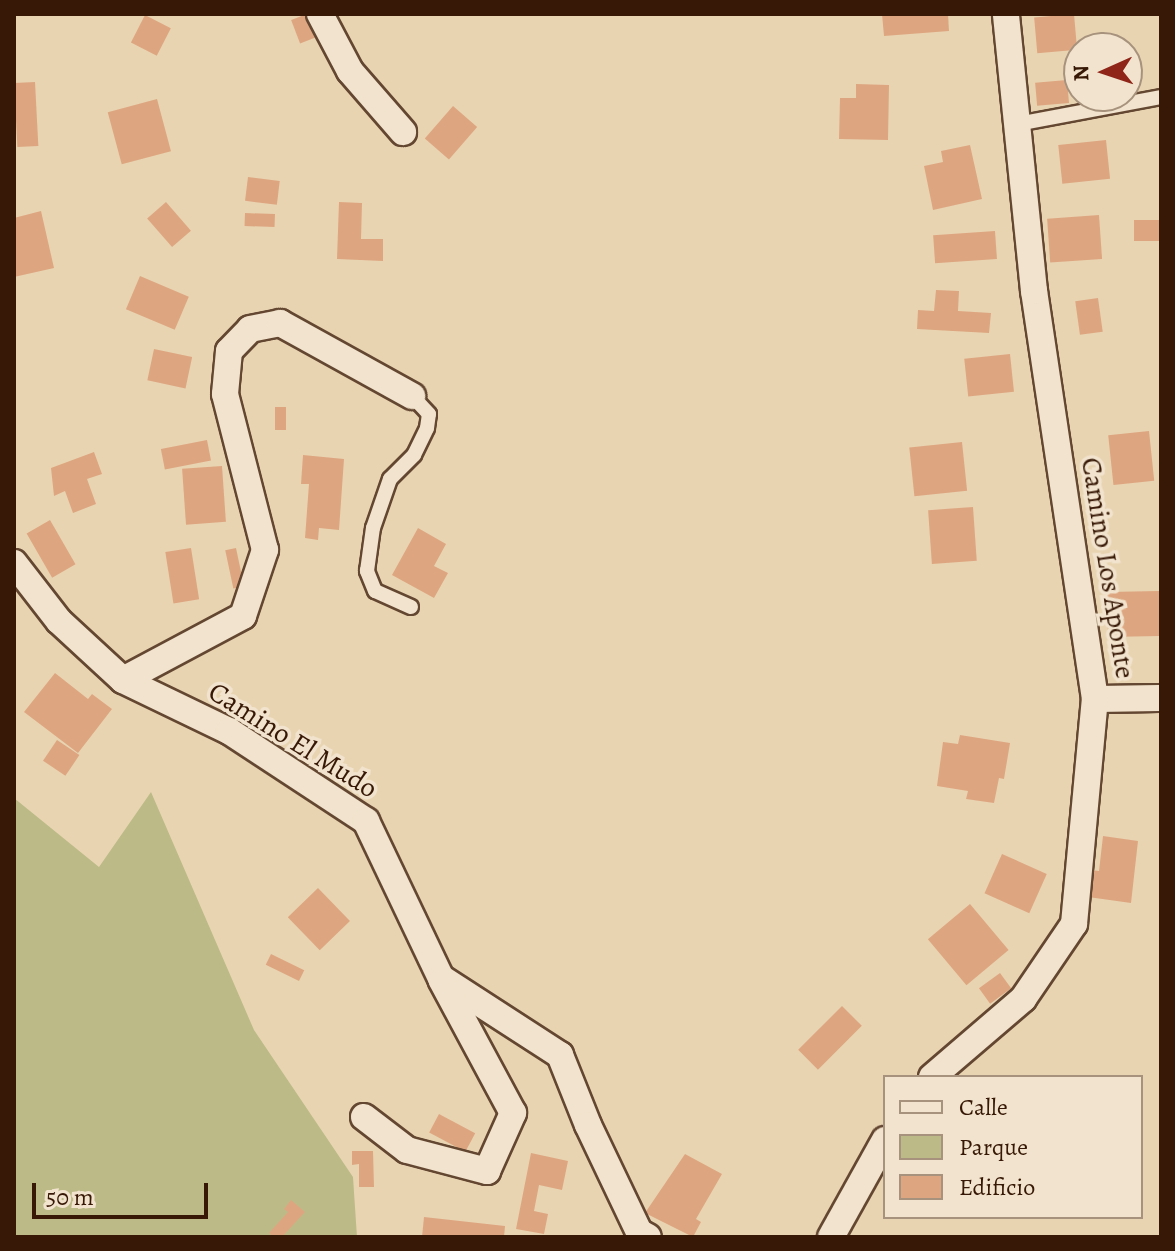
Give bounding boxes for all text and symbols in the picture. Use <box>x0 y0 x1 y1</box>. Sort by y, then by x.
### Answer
north arrow <box>1063 32 1143 112</box>
text: N <box>1066 64 1096 82</box>
street label: Camino Los Aponte <box>1074 455 1142 681</box>
street label: Camino El Mudo <box>202 675 384 805</box>
legend <box>883 1075 1143 1219</box>
text: Calle <box>959 1091 1008 1123</box>
text: Parque <box>959 1131 1028 1163</box>
scale bar <box>36 1167 212 1217</box>
text: Edificio <box>959 1171 1035 1203</box>
text: 50 m <box>46 1181 94 1213</box>

